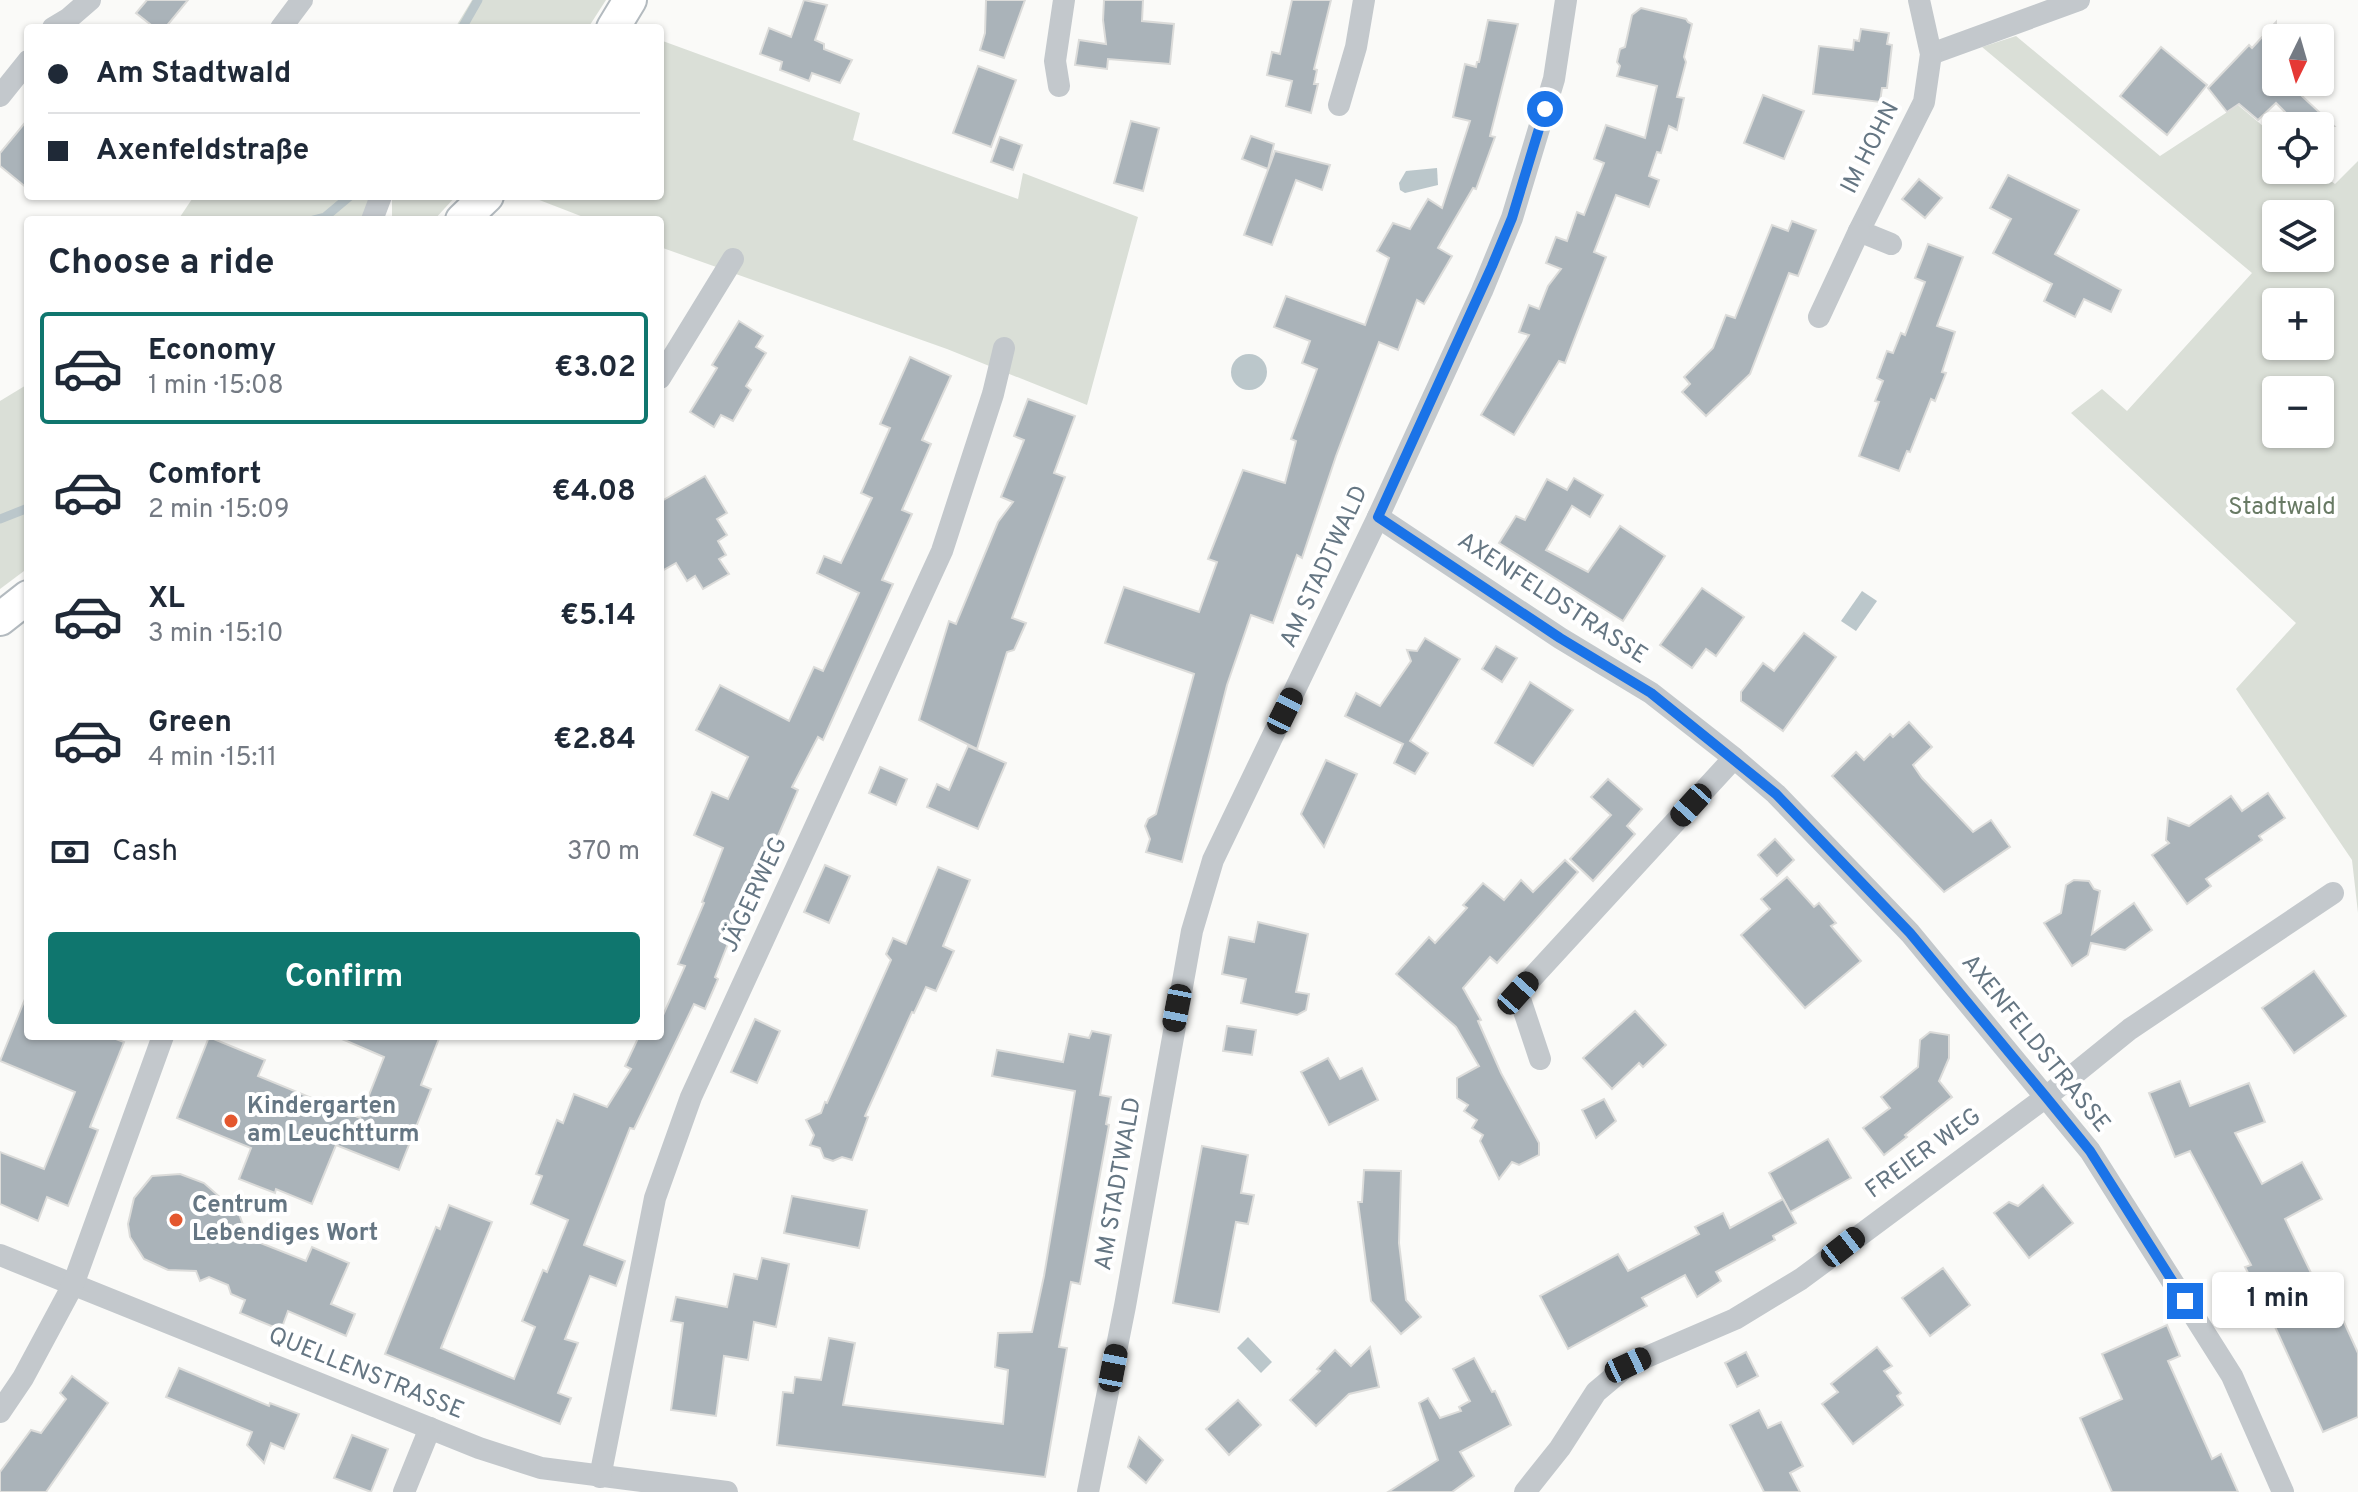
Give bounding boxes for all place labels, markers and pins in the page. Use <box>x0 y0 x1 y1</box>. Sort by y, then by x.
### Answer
place label: Kindergarten am Leuchtturm <box>247 1092 420 1150</box>
marker: Kindergarten am Leuchtturm <box>222 1112 240 1130</box>
place label: Centrum Lebendiges Wort <box>192 1191 378 1249</box>
marker: Centrum Lebendiges Wort <box>167 1211 185 1229</box>

